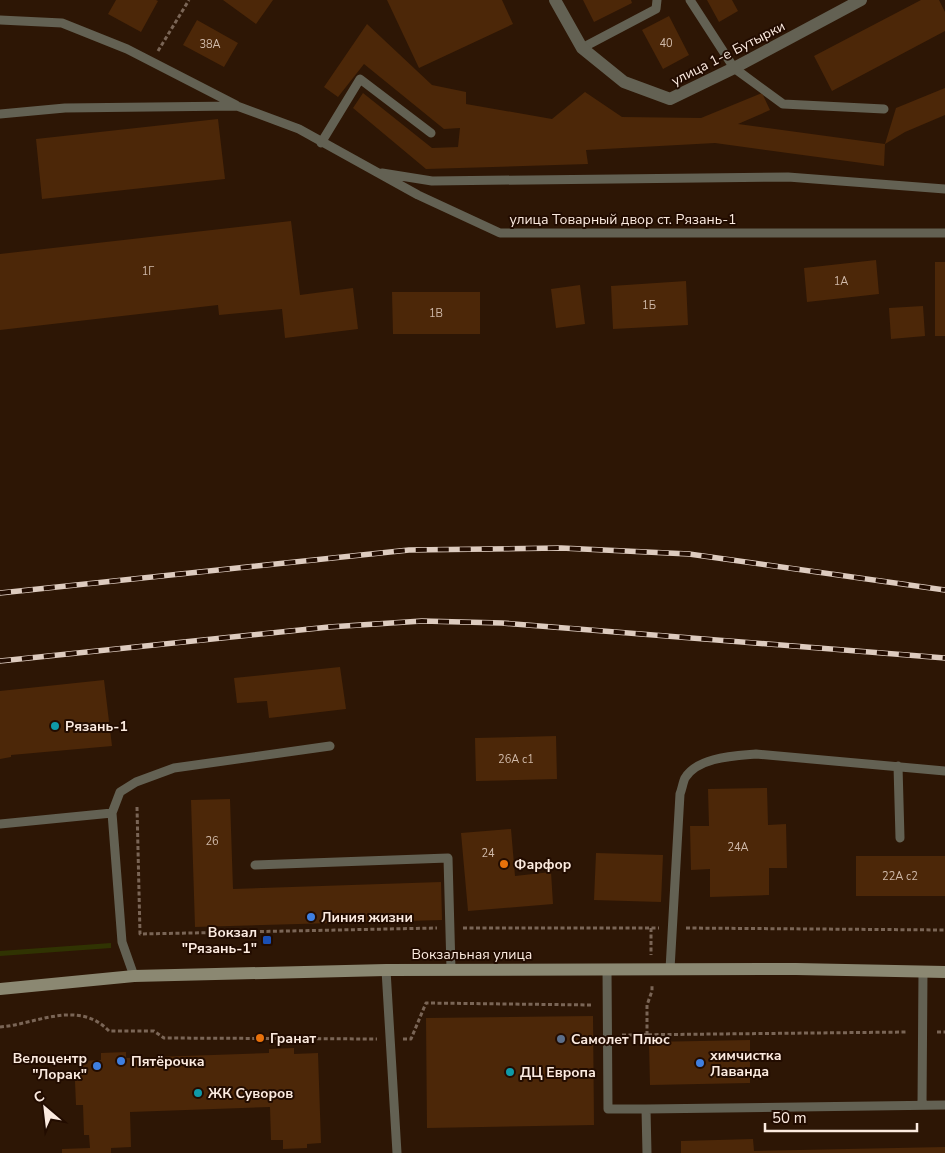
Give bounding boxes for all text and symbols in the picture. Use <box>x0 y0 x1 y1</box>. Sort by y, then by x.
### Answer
street label: улица 1-е Бутырки <box>668 17 788 90</box>
house number: 40 <box>659 36 673 51</box>
house number: 38А <box>199 37 221 52</box>
street label: улица Товарный двор ст. Рязань-1 <box>509 210 737 229</box>
house number: 1Г <box>142 264 154 279</box>
house number: 1А <box>834 274 848 289</box>
house number: 1Б <box>642 298 656 313</box>
house number: 1В <box>429 306 443 321</box>
place label: Рязань-1 <box>65 717 128 736</box>
marker: Рязань-1 <box>49 720 61 732</box>
house number: 26А с1 <box>498 752 534 767</box>
house number: 26 <box>205 834 219 849</box>
house number: 24А <box>727 840 749 855</box>
house number: 24 <box>481 846 495 861</box>
place label: Фарфор <box>514 855 571 874</box>
marker: Фарфор <box>498 858 510 870</box>
house number: 22А с2 <box>882 869 918 884</box>
place label: Линия жизни <box>321 908 413 927</box>
marker: Линия жизни <box>305 911 317 923</box>
place label: Вокзал "Рязань-1" <box>182 923 257 958</box>
marker: Вокзал "Рязань-1" <box>261 934 273 946</box>
street label: Вокзальная улица <box>412 945 532 964</box>
place label: Гранат <box>270 1029 317 1048</box>
place label: Самолет Плюс <box>571 1030 670 1049</box>
marker: Гранат <box>254 1032 266 1044</box>
marker: Самолет Плюс <box>555 1033 567 1045</box>
place label: химчистка Лаванда <box>710 1046 781 1081</box>
place label: Велоцентр "Лорак" <box>13 1049 87 1084</box>
place label: Пятёрочка <box>131 1052 205 1071</box>
marker: Пятёрочка <box>115 1055 127 1067</box>
marker: химчистка Лаванда <box>694 1057 706 1069</box>
marker: Велоцентр "Лорак" <box>91 1060 103 1072</box>
place label: ДЦ Европа <box>520 1063 596 1082</box>
marker: ДЦ Европа <box>504 1066 516 1078</box>
north arrow <box>20 1083 70 1133</box>
place label: ЖК Суворов <box>208 1084 293 1103</box>
text: С <box>30 1086 48 1108</box>
marker: ЖК Суворов <box>192 1087 204 1099</box>
scale bar <box>765 1100 918 1132</box>
text: 50 m <box>772 1108 807 1128</box>

